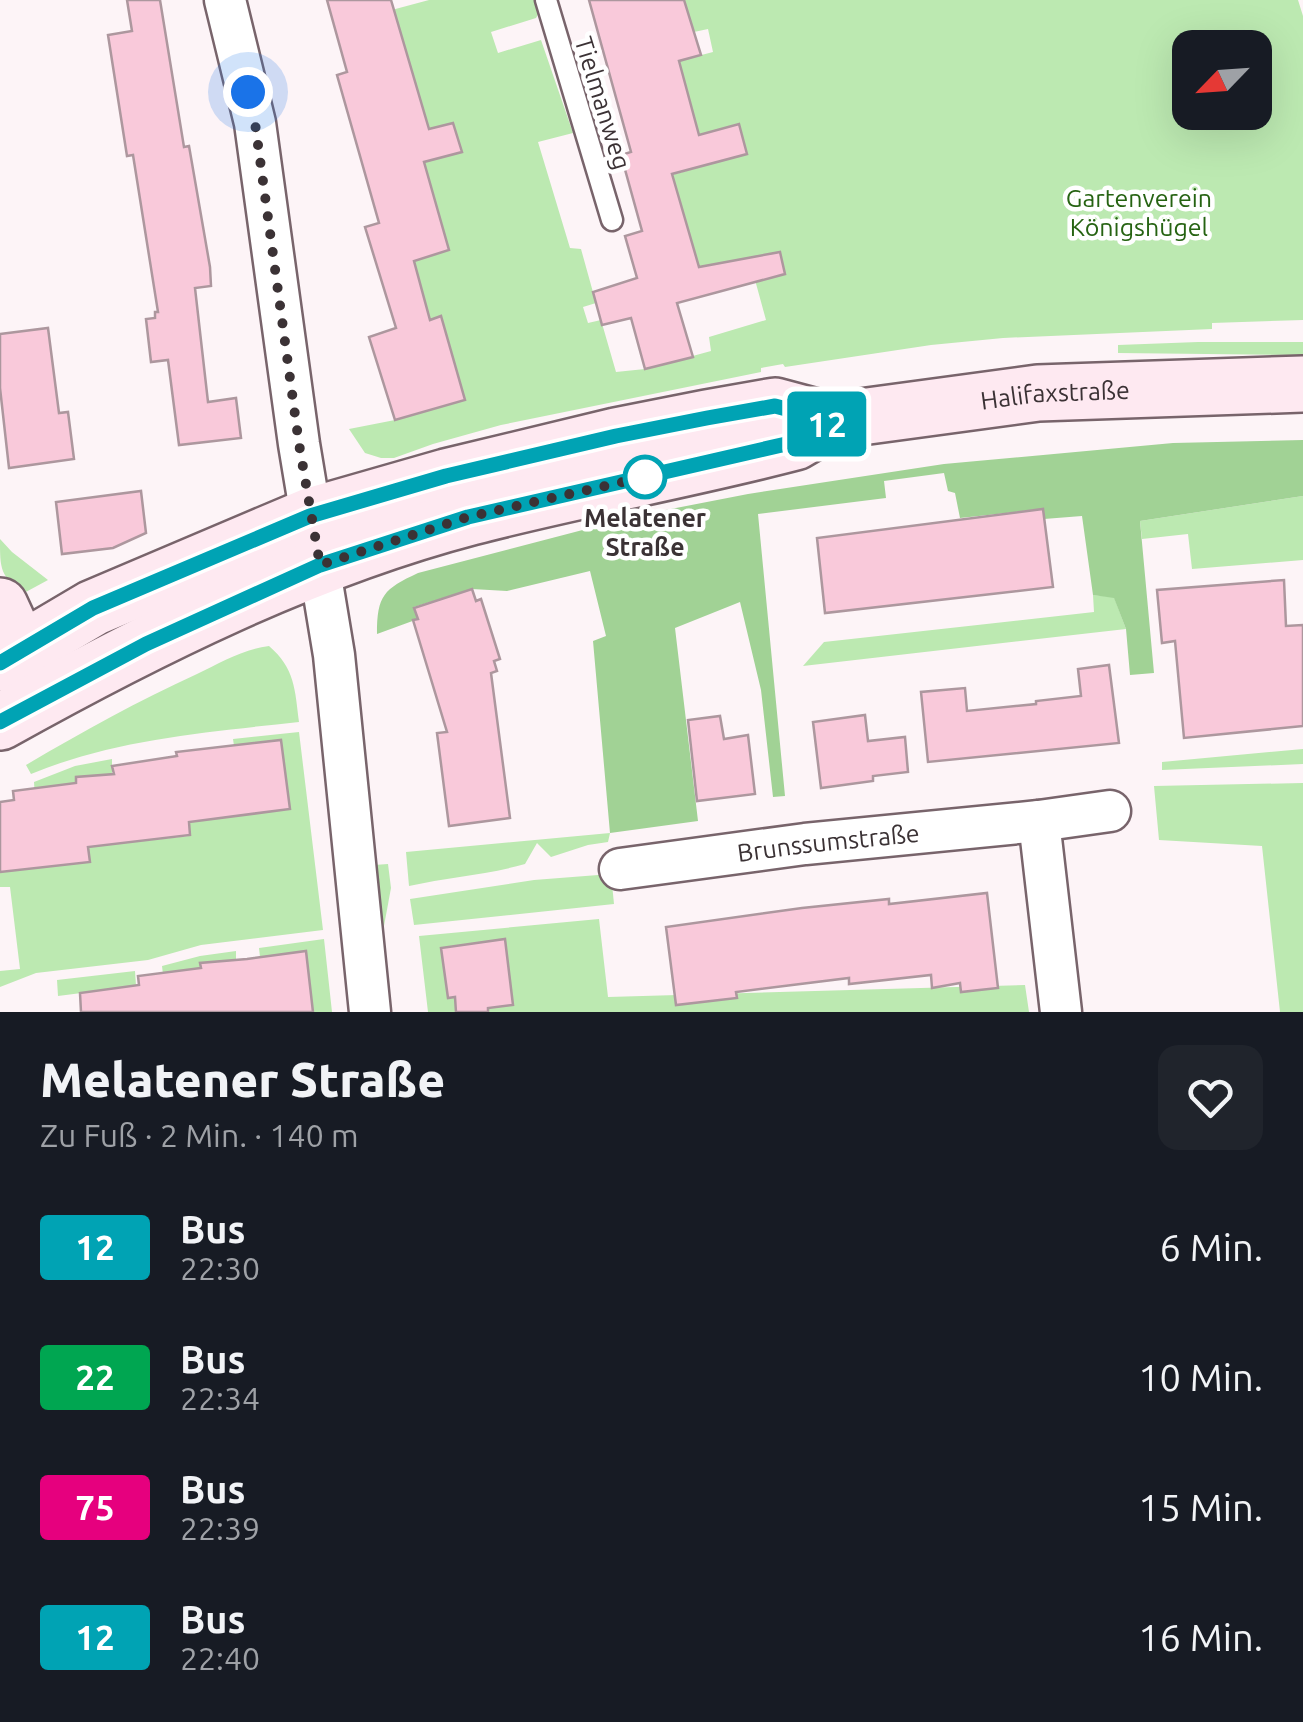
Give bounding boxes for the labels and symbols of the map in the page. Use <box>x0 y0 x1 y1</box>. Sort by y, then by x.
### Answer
north arrow <box>1172 30 1272 130</box>
street label: Tielmanweg <box>570 33 636 173</box>
your location <box>223 67 273 117</box>
park label: Gartenverein Königshügel <box>1066 184 1212 241</box>
street label: Halifaxstraße <box>979 376 1130 415</box>
line badge: 12 <box>782 392 872 456</box>
marker: Melatener Straße <box>624 456 666 498</box>
place label: Melatener Straße <box>584 504 707 561</box>
street label: Brunssumstraße <box>735 819 921 867</box>

